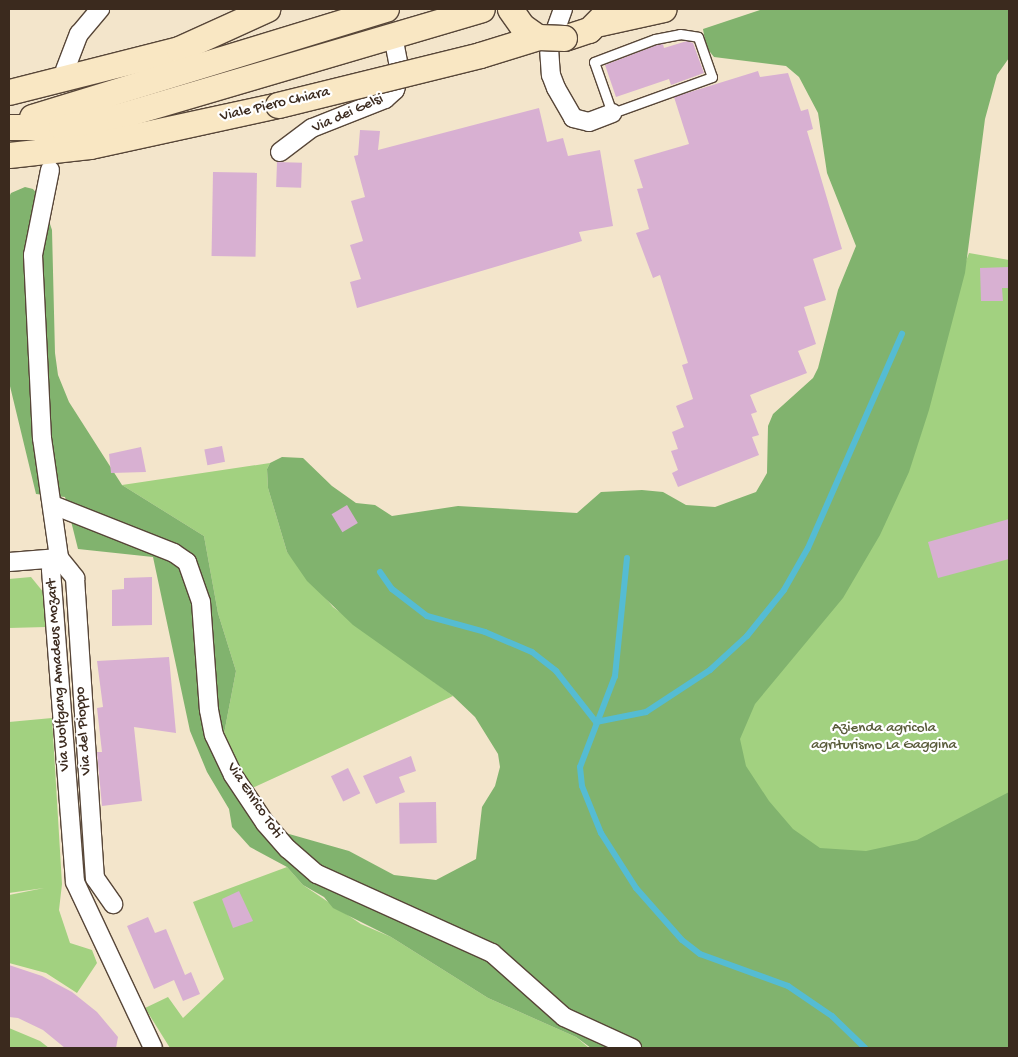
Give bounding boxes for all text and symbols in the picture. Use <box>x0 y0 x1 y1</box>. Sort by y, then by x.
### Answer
street label: Viale Piero Chiara <box>218 84 332 126</box>
street label: Via dei Gelsi <box>310 90 386 138</box>
street label: Via Wolfgang Amadeus Mozart <box>43 578 75 772</box>
street label: Via del Pioppo <box>72 686 96 776</box>
park label: Azienda agricola agriturismo La Gaggina <box>811 719 957 754</box>
street label: Via Enrico Toti <box>222 760 286 842</box>

